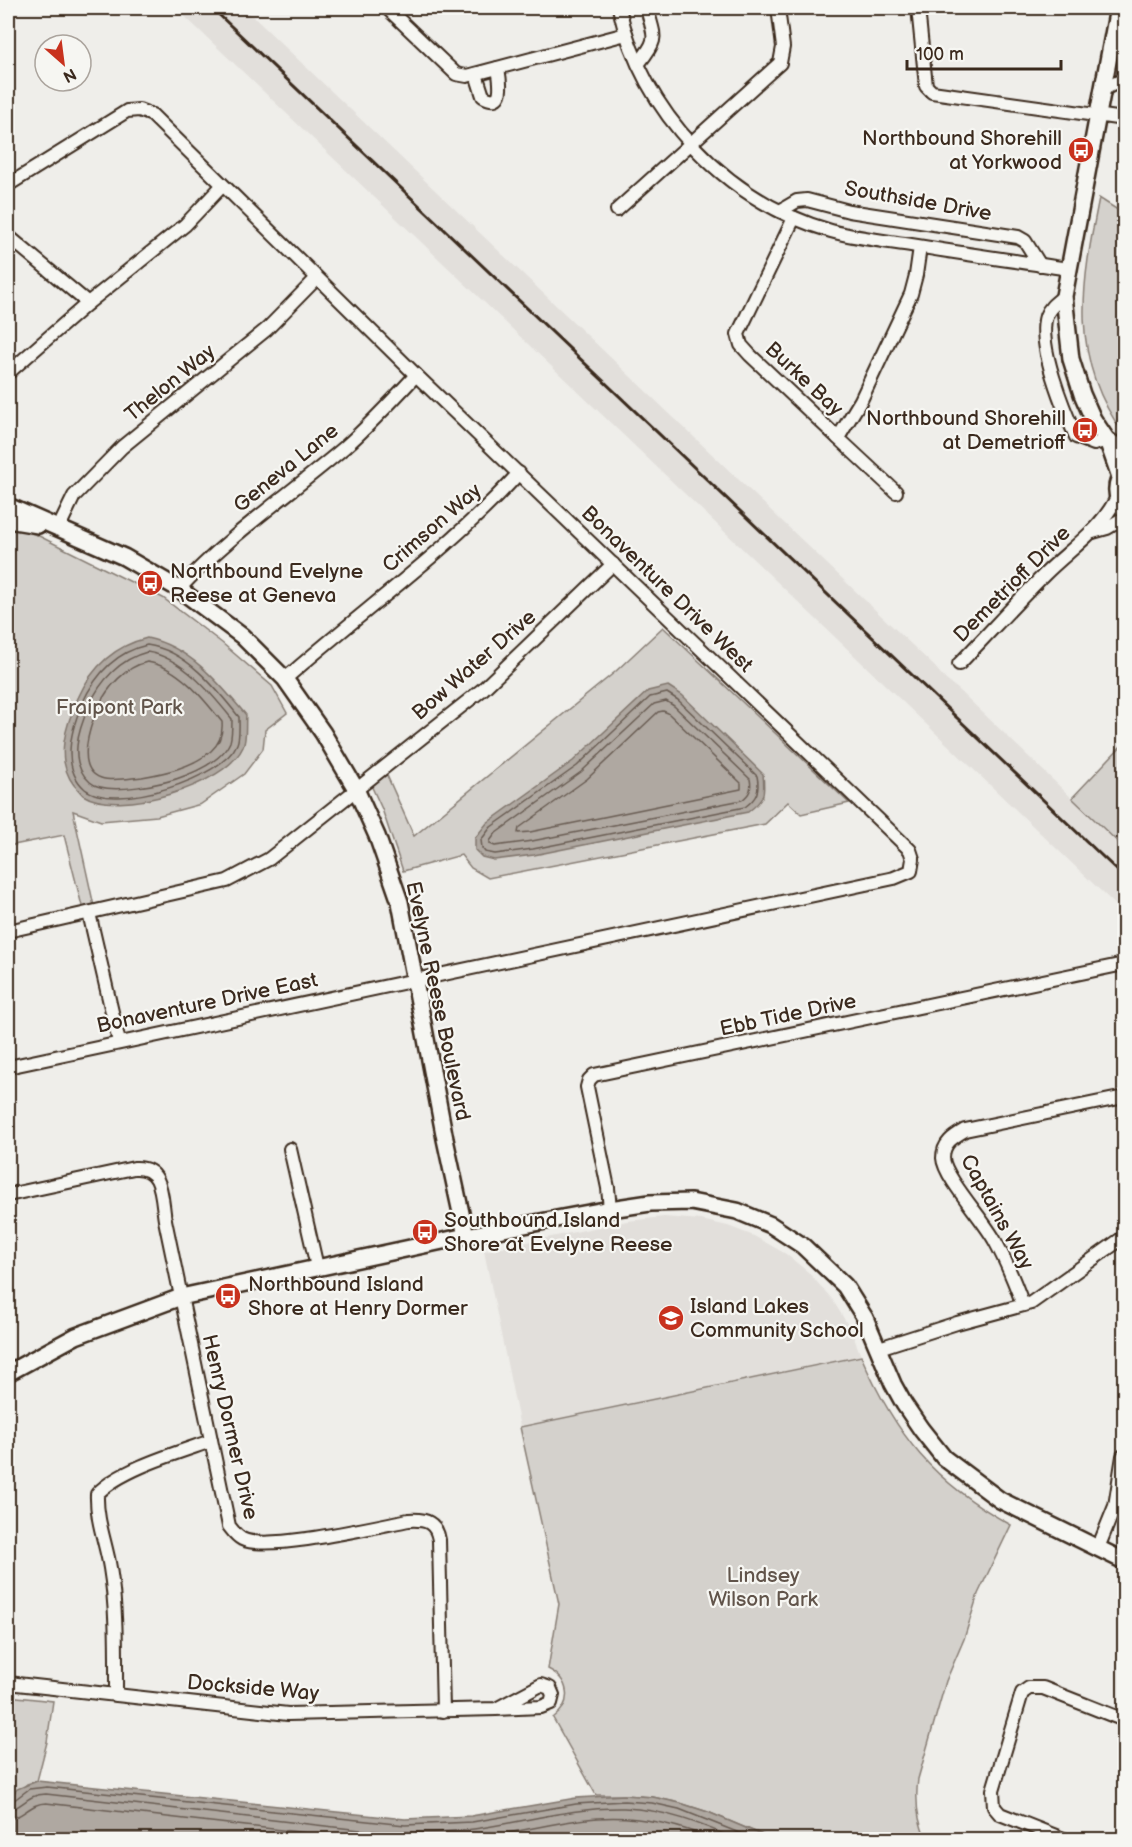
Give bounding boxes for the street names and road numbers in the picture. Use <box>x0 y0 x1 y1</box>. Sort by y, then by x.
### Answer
street label: Southside Drive <box>842 176 994 226</box>
street label: Burke Bay <box>760 337 849 422</box>
street label: Thelon Way <box>120 339 220 427</box>
street label: Geneva Lane <box>229 418 343 518</box>
street label: Crimson Way <box>377 478 487 578</box>
street label: Bonaventure Drive West <box>576 500 758 678</box>
street label: Demetrioff Drive <box>949 521 1075 647</box>
street label: Bow Water Drive <box>407 604 541 726</box>
street label: Evelyne Reese Boulevard <box>400 879 476 1123</box>
street label: Bonaventure Drive East <box>94 967 320 1039</box>
street label: Ebb Tide Drive <box>718 988 858 1042</box>
street label: Captains Way <box>955 1150 1039 1274</box>
street label: Henry Dormer Drive <box>197 1332 263 1522</box>
street label: Dockside Way <box>186 1670 321 1706</box>

